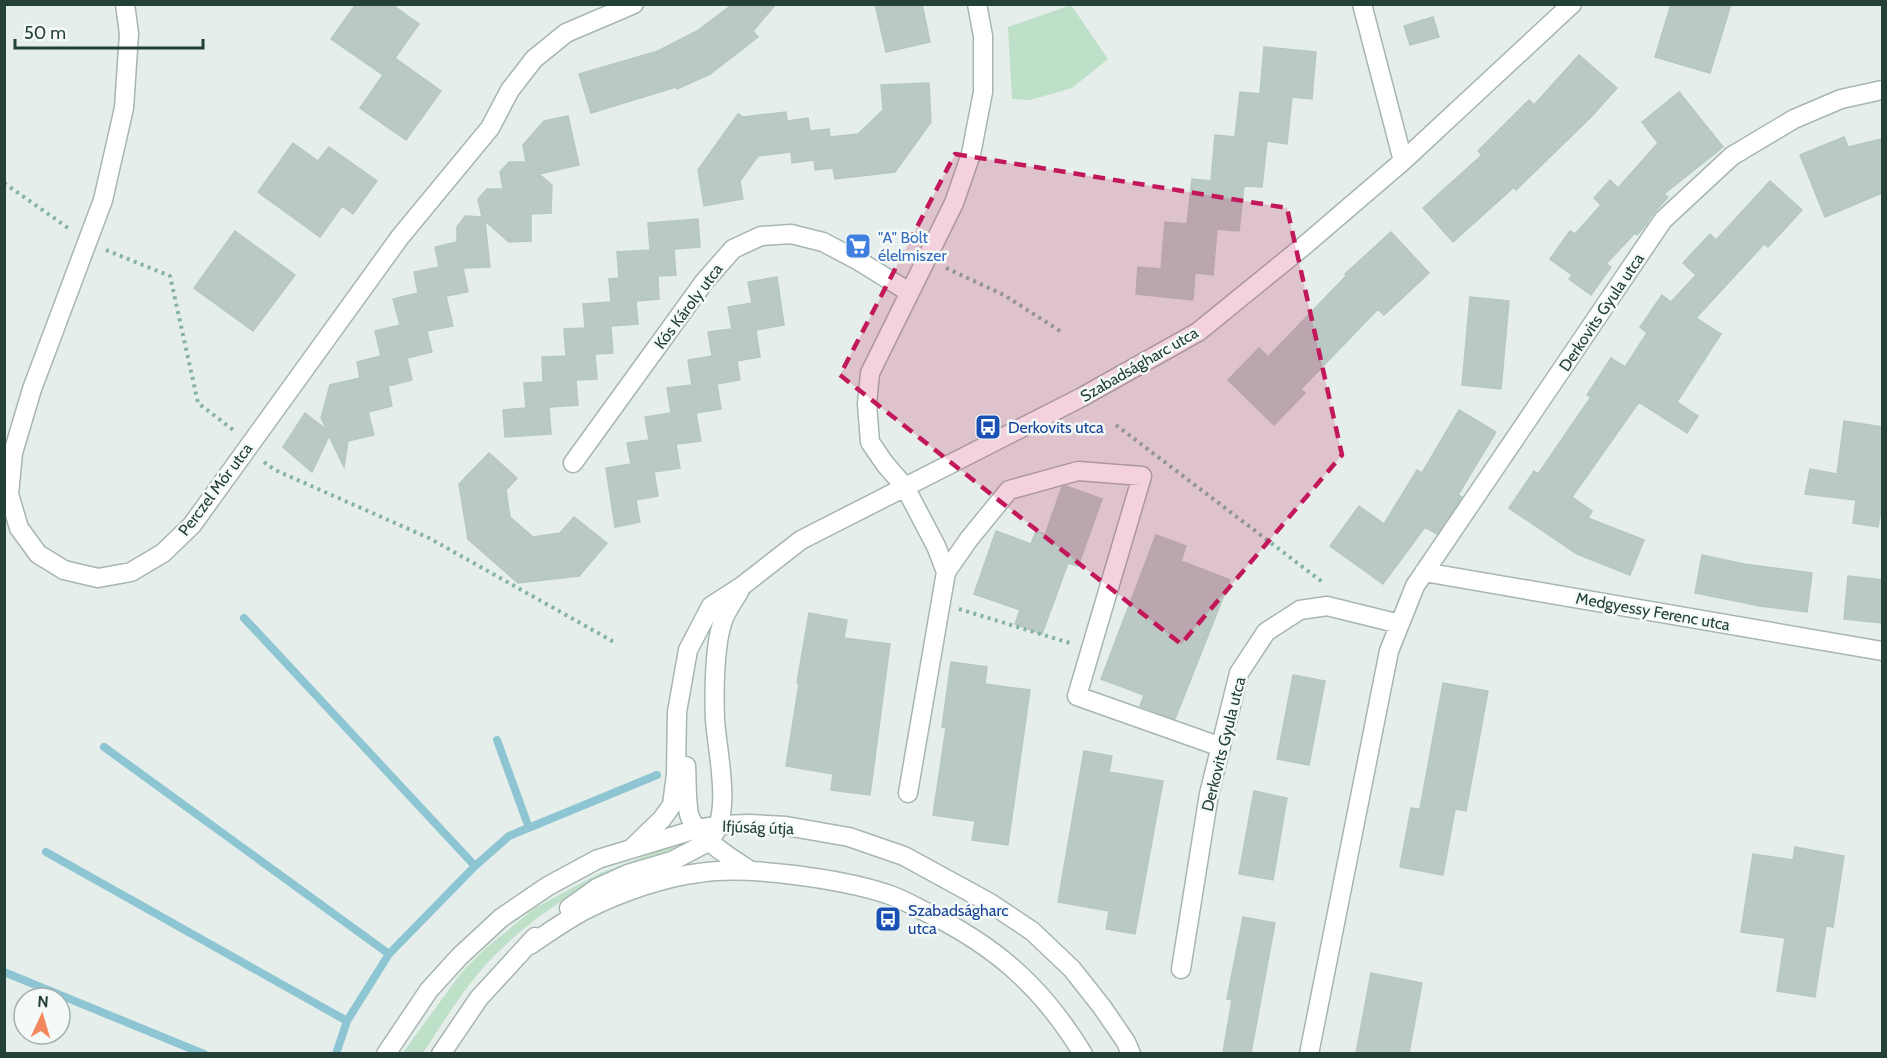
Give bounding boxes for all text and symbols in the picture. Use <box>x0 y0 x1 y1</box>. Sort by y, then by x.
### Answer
scale bar <box>15 12 202 50</box>
text: 50 m <box>24 22 66 44</box>
place label: "A" Bolt élelmiszer <box>878 228 947 265</box>
supermarket icon: "A" Bolt élelmiszer <box>843 231 873 261</box>
street label: Derkovits Gyula utca <box>1555 250 1648 375</box>
street label: Kós Károly utca <box>650 260 727 353</box>
street label: Szabadságharc utca <box>1077 323 1202 406</box>
bus stop icon: Derkovits utca <box>973 412 1003 442</box>
place label: Derkovits utca <box>1008 418 1104 437</box>
street label: Perczel Mór utca <box>174 439 257 539</box>
street label: Medgyessy Ferenc utca <box>1574 589 1732 634</box>
street label: Derkovits Gyula utca <box>1198 675 1249 813</box>
street label: Ifjúság útja <box>722 817 794 838</box>
place label: Szabadságharc utca <box>908 901 1009 938</box>
bus stop icon: Szabadságharc utca <box>873 904 903 934</box>
north arrow <box>12 986 72 1046</box>
text: N <box>37 992 49 1011</box>

